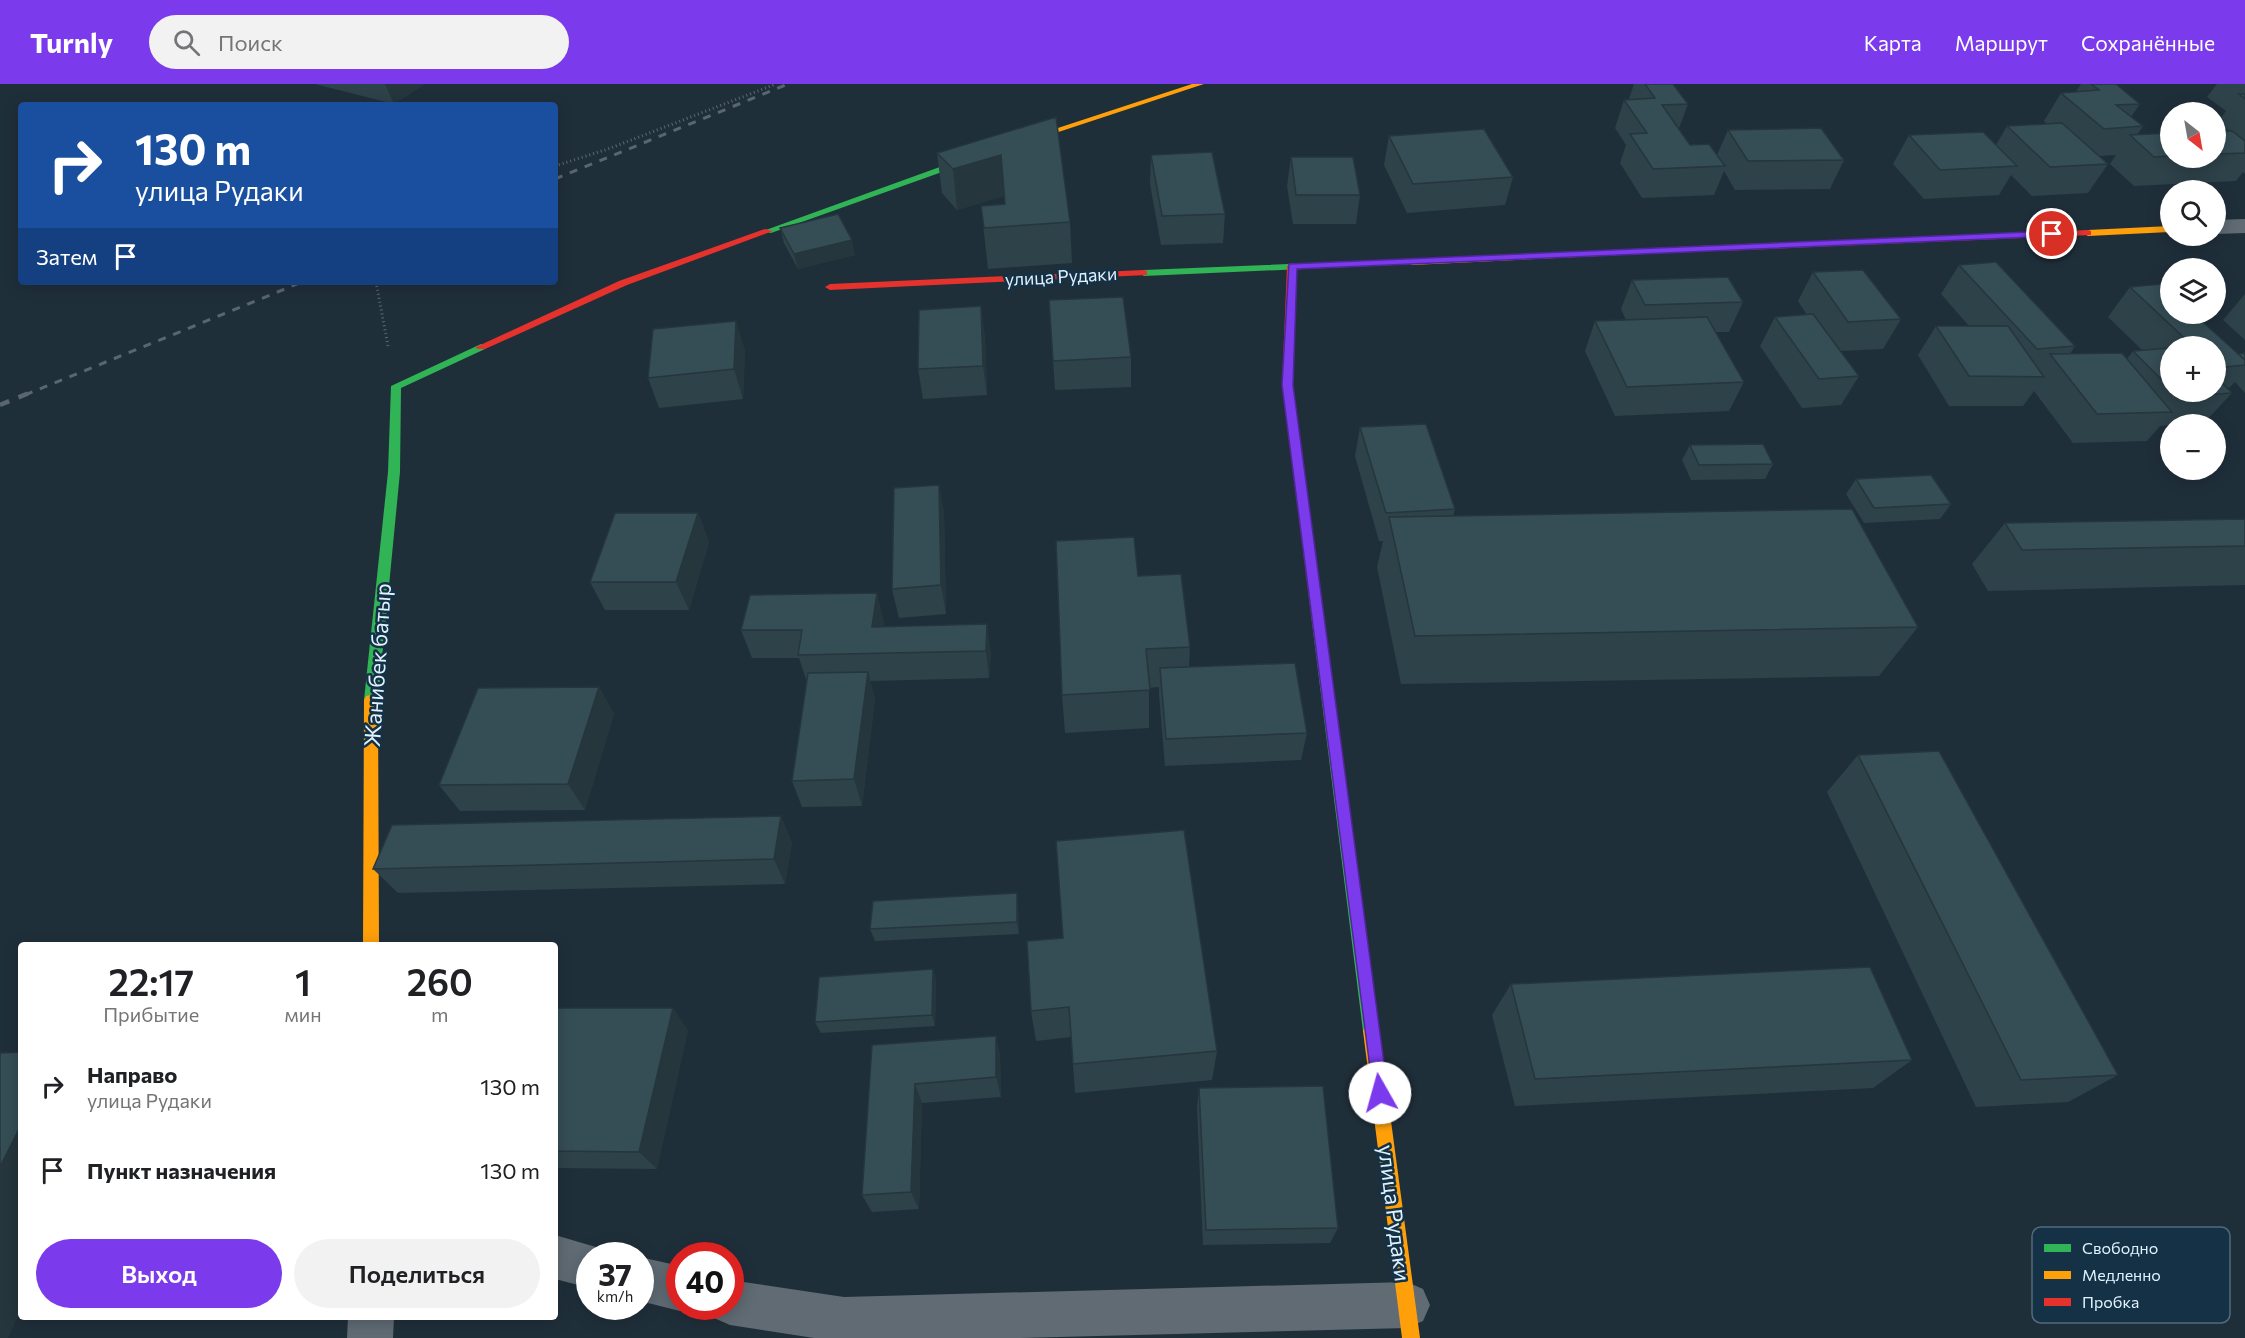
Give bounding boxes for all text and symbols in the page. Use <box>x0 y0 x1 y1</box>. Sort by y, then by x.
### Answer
search box <box>149 15 569 69</box>
text: Turnly <box>30 25 113 59</box>
icon: search <box>170 26 203 59</box>
text: Поиск <box>218 29 283 56</box>
text: Карта <box>1864 30 1922 55</box>
text: Маршрут <box>1955 30 2048 55</box>
text: Сохранённые <box>2081 30 2215 55</box>
north arrow <box>2160 102 2226 168</box>
map controls <box>2160 102 2226 480</box>
text: 130 m <box>135 122 251 174</box>
icon: right <box>36 126 114 204</box>
text: улица Рудаки <box>135 174 304 207</box>
button: search <box>2160 180 2226 246</box>
pin <box>2026 208 2077 259</box>
icon: arrive <box>2035 217 2068 250</box>
icon: arrive <box>109 240 142 273</box>
text: Затем <box>36 243 97 270</box>
button: layers <box>2160 258 2226 324</box>
street label: улица Рудаки <box>1004 262 1118 290</box>
button: + <box>2160 336 2226 402</box>
button: − <box>2160 414 2226 480</box>
street label: Жанибек батыр <box>358 582 396 748</box>
text: 22:17 <box>109 959 194 1003</box>
text: 1 <box>295 959 311 1003</box>
text: 260 <box>407 959 473 1003</box>
text: Прибытие <box>103 1002 199 1026</box>
text: мин <box>285 1002 322 1026</box>
text: m <box>431 1002 449 1026</box>
text: Направо <box>87 1061 177 1088</box>
position arrow <box>1348 1061 1412 1125</box>
icon: right <box>36 1070 69 1103</box>
text: 130 m <box>480 1073 540 1100</box>
text: улица Рудаки <box>87 1088 212 1112</box>
street label: улица Рудаки <box>1373 1143 1417 1283</box>
icon: arrive <box>36 1154 69 1187</box>
text: Пункт назначения <box>87 1157 276 1184</box>
text: 130 m <box>480 1157 540 1184</box>
legend <box>2032 1227 2230 1323</box>
text: Свободно <box>2082 1238 2158 1257</box>
button: Выход <box>36 1239 282 1308</box>
button: Поделиться <box>294 1239 540 1308</box>
speed limit sign: 40 <box>666 1242 744 1320</box>
text: 37 <box>598 1255 632 1292</box>
text: Медленно <box>2082 1265 2161 1284</box>
text: km/h <box>597 1287 633 1305</box>
text: Пробка <box>2082 1292 2139 1311</box>

